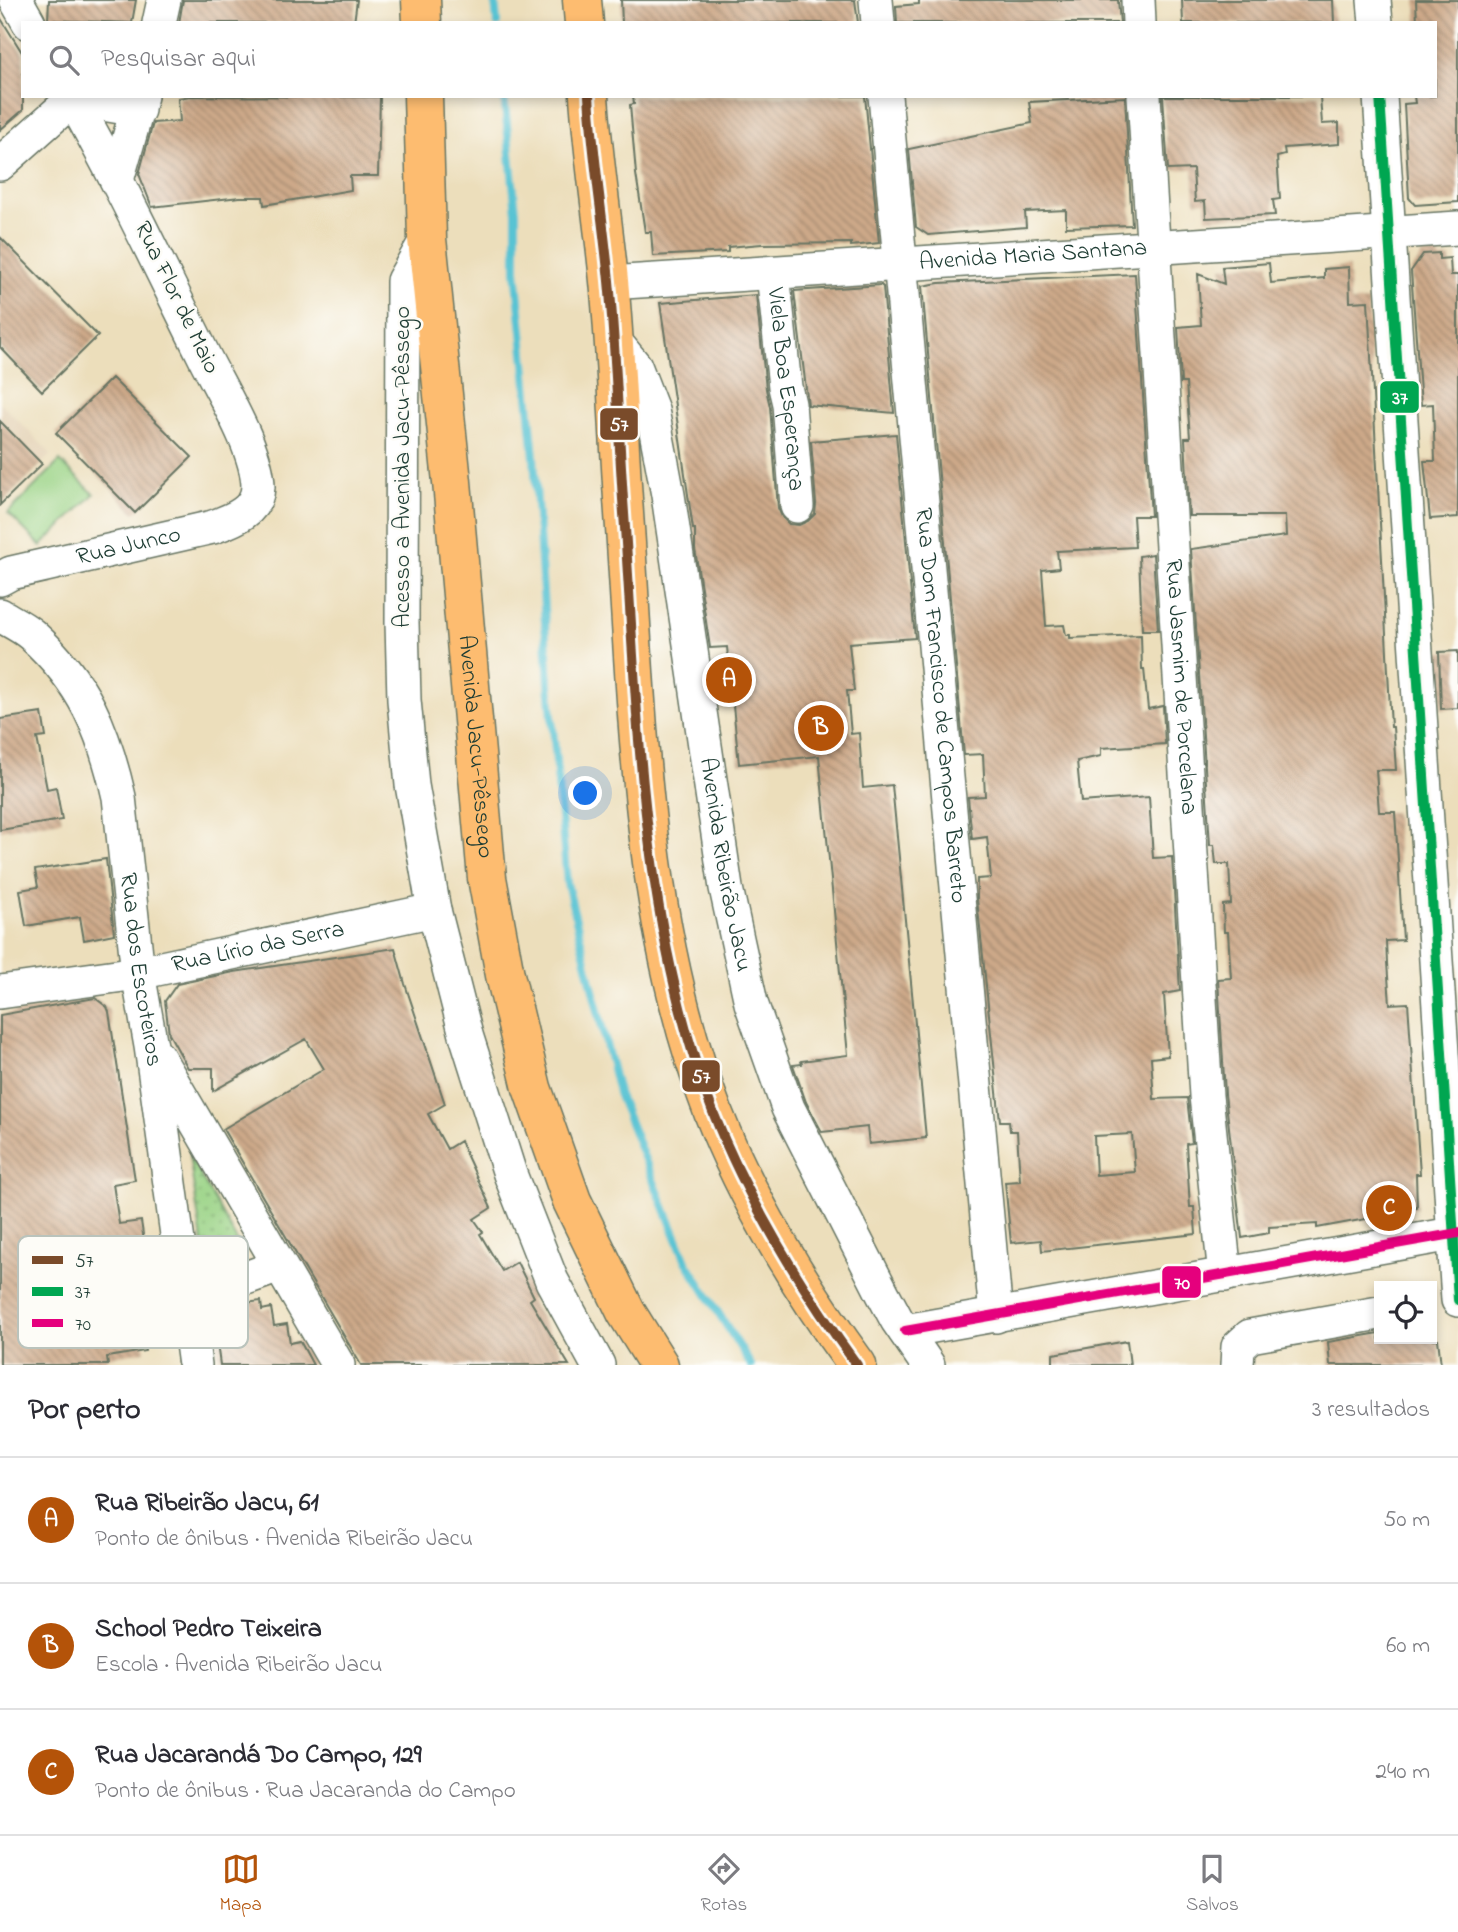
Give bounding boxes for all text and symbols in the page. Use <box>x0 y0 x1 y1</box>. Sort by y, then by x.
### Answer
search box <box>21 21 1437 98</box>
icon: search <box>45 41 83 79</box>
text: Pesquisar aqui <box>101 41 256 79</box>
street label: Rua Flor de Maio <box>124 216 228 380</box>
street label: Avenida Maria Santana <box>918 231 1148 280</box>
street label: Viela Boa Esperança <box>757 285 813 492</box>
street label: Acesso a Avenida Jacu-Pêssego <box>386 306 421 628</box>
line badge: 37 <box>1379 380 1420 414</box>
text: 37 <box>1391 386 1408 413</box>
line badge: 57 <box>599 407 639 441</box>
text: 57 <box>610 413 629 440</box>
street label: Rua Dom Francisco de Campos Barreto <box>905 506 976 905</box>
street label: Rua Junco <box>73 517 184 575</box>
street label: Rua Jasmim de Porcelana <box>1155 558 1206 816</box>
street label: Avenida Jacu-Pêssego <box>448 634 503 860</box>
pin: A <box>706 654 752 706</box>
pin: B <box>798 702 844 754</box>
street label: Avenida Ribeirão Jacu <box>689 755 761 975</box>
your location <box>568 776 602 810</box>
street label: Rua dos Escoteiros <box>110 871 171 1069</box>
street label: Rua Lírio da Serra <box>168 912 348 983</box>
line badge: 57 <box>681 1059 721 1093</box>
text: 57 <box>692 1065 711 1092</box>
pin: C <box>1366 1182 1412 1234</box>
legend <box>18 1236 248 1348</box>
text: 57 <box>75 1249 94 1276</box>
line badge: 70 <box>1161 1265 1202 1299</box>
text: 70 <box>1174 1271 1191 1298</box>
text: 37 <box>75 1280 91 1307</box>
map controls <box>1374 1281 1437 1344</box>
button: locate <box>1374 1281 1437 1344</box>
text: 70 <box>75 1312 91 1339</box>
text: Por perto <box>28 1389 141 1433</box>
text: 3 resultados <box>1312 1394 1430 1427</box>
text: Rua Ribeirão Jacu, 61 <box>95 1485 319 1523</box>
text: A <box>44 1504 58 1537</box>
text: 50 m <box>1383 1504 1430 1537</box>
text: Ponto de ônibus · Avenida Ribeirão Jacu <box>95 1523 473 1556</box>
text: School Pedro Teixeira <box>95 1611 322 1649</box>
text: B <box>43 1630 59 1663</box>
text: 60 m <box>1386 1630 1430 1663</box>
text: Escola · Avenida Ribeirão Jacu <box>95 1649 382 1682</box>
text: Rua Jacarandá Do Campo, 129 <box>95 1737 421 1775</box>
text: C <box>45 1756 57 1789</box>
text: 240 m <box>1376 1756 1430 1789</box>
text: Ponto de ônibus · Rua Jacaranda do Campo <box>95 1775 516 1808</box>
tab: Mapa <box>219 1850 262 1919</box>
tab: Rotas <box>701 1850 747 1919</box>
tab: Salvos <box>1186 1850 1239 1919</box>

